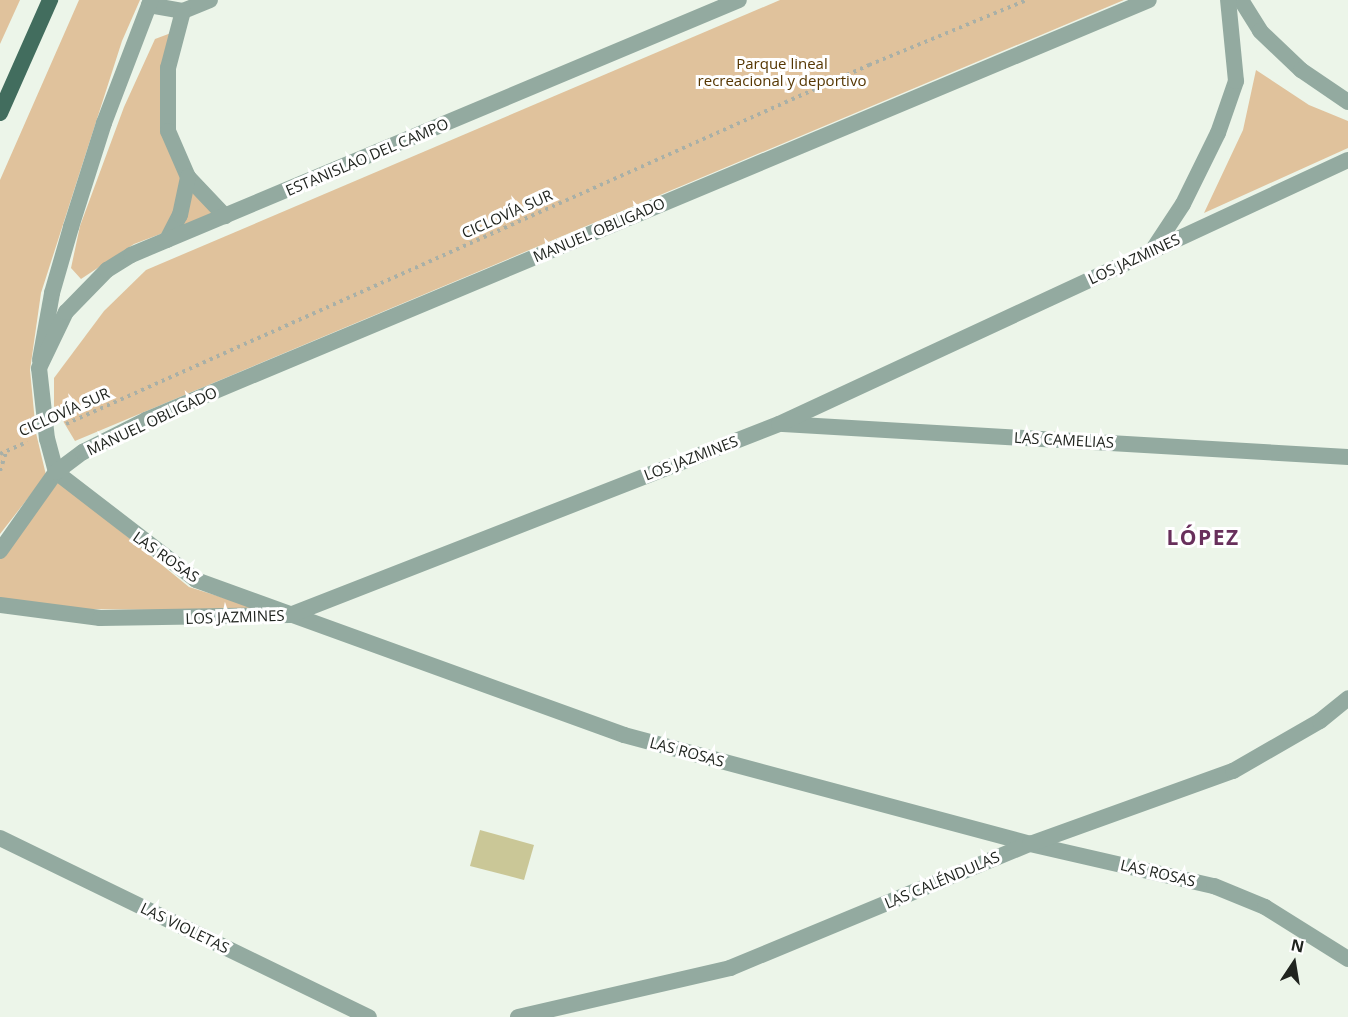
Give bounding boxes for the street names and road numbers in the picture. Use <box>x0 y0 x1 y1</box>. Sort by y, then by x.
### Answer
street label: ESTANISLAO DEL CAMPO <box>283 115 451 199</box>
street label: CICLOVÍA SUR <box>459 186 555 242</box>
street label: MANUEL OBLIGADO <box>530 194 668 266</box>
street label: LOS JAZMINES <box>1085 230 1183 288</box>
street label: MANUEL OBLIGADO <box>84 383 220 459</box>
street label: CICLOVÍA SUR <box>16 384 112 440</box>
street label: LAS CAMELIAS <box>1014 428 1114 452</box>
street label: LOS JAZMINES <box>641 432 741 484</box>
street label: LAS ROSAS <box>130 528 202 586</box>
street label: LOS JAZMINES <box>185 606 285 628</box>
street label: LAS ROSAS <box>648 733 726 771</box>
street label: LAS CALÉNDULAS <box>882 848 1002 912</box>
street label: LAS ROSAS <box>1119 856 1197 890</box>
street label: LAS VIOLETAS <box>138 899 232 957</box>

